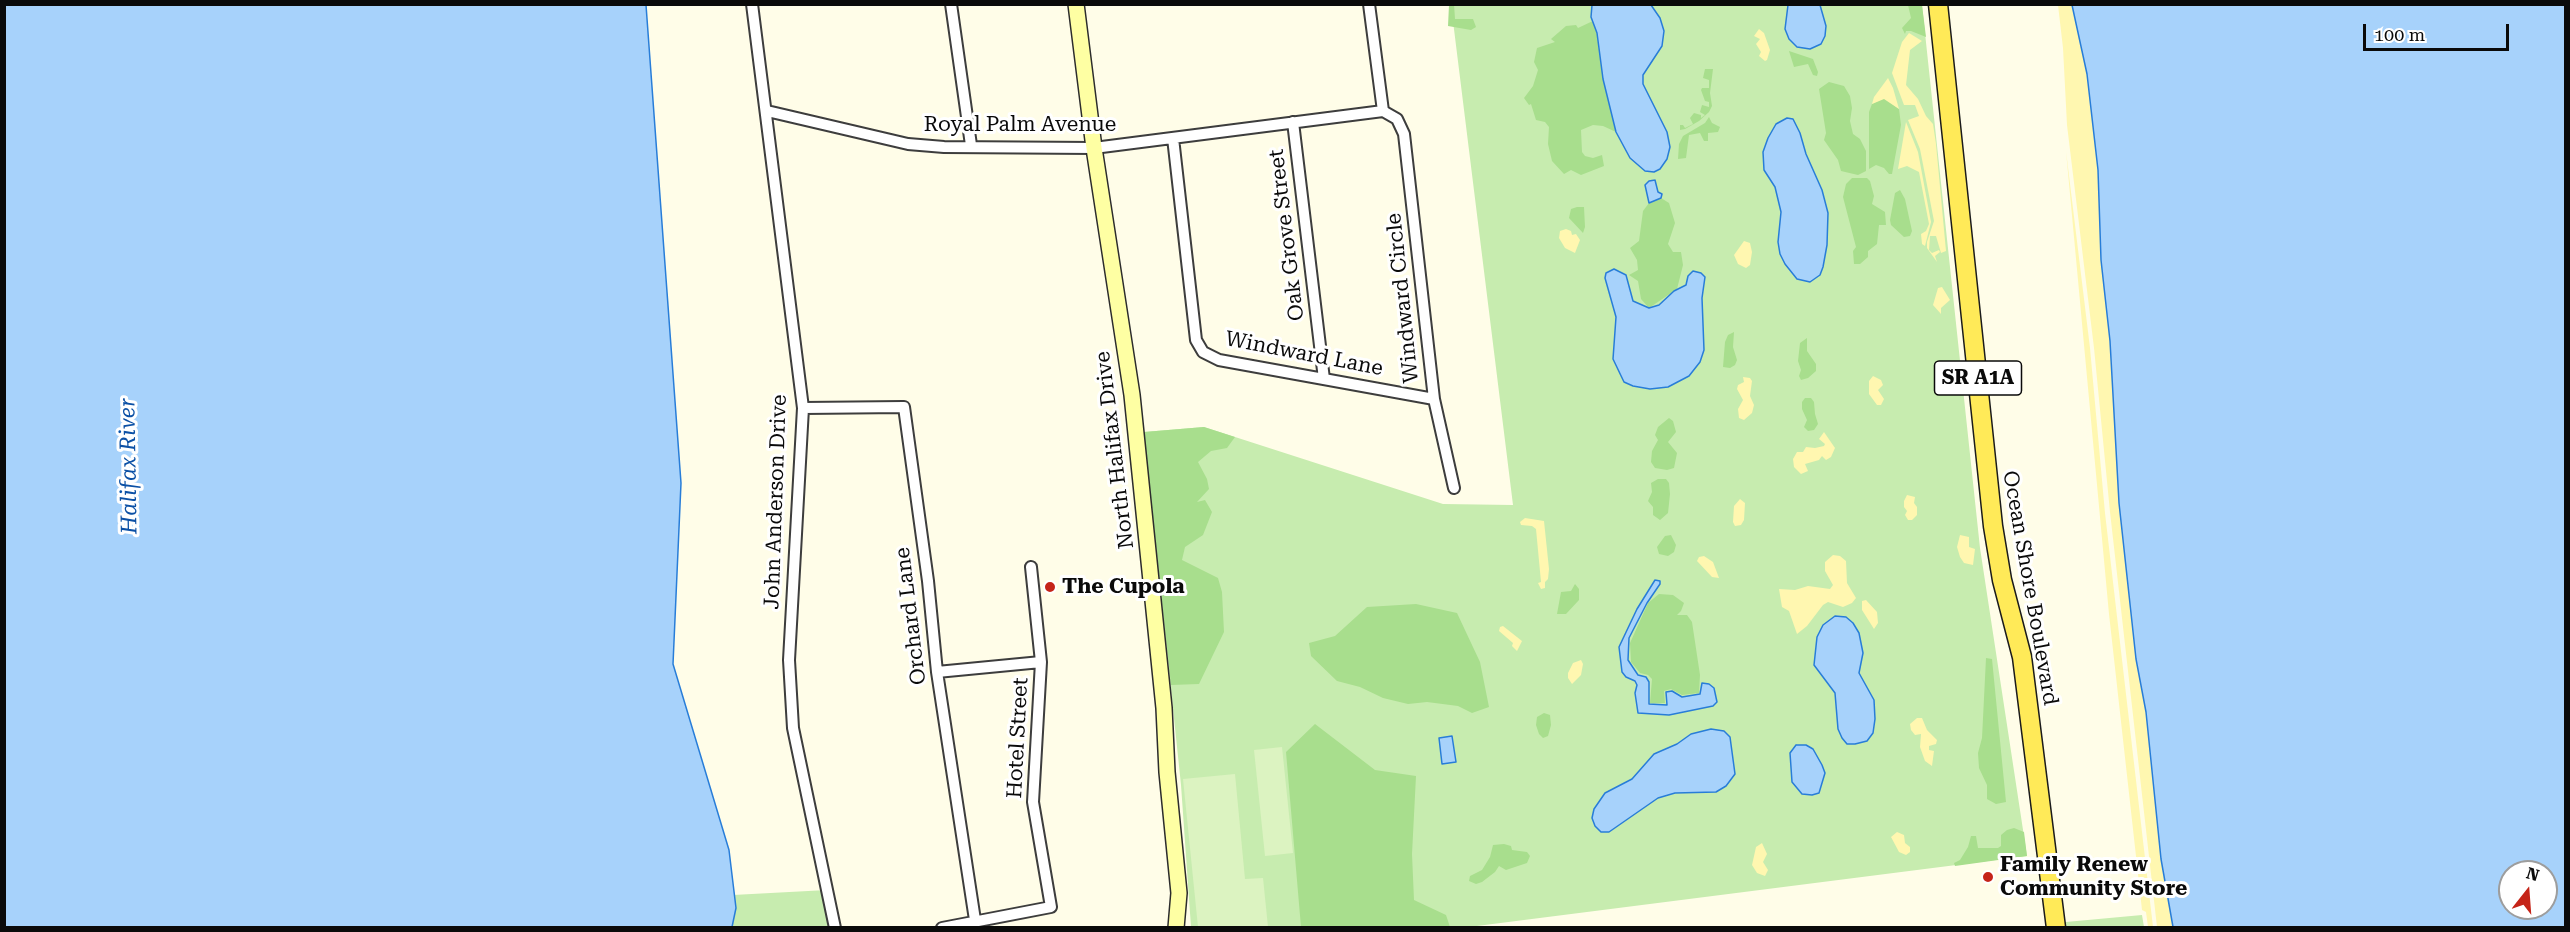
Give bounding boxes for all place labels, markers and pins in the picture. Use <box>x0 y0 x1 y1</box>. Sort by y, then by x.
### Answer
place label: The Cupola <box>1062 574 1185 600</box>
marker: The Cupola <box>1043 580 1057 594</box>
place label: Family Renew Community Store <box>2000 852 2187 902</box>
marker: Family Renew Community Store <box>1981 870 1995 884</box>

